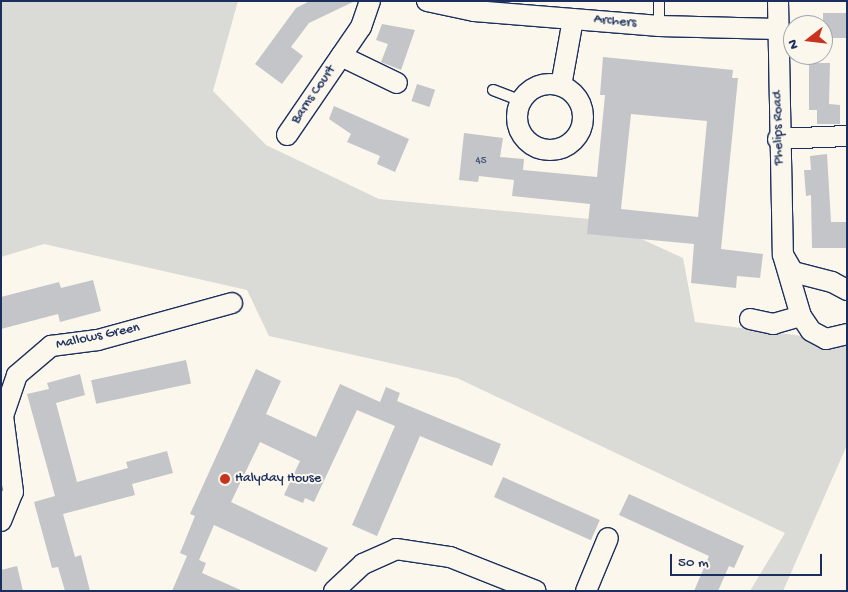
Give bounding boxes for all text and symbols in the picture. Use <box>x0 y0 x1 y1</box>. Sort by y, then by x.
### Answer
street label: Archers <box>593 12 637 32</box>
north arrow <box>783 15 833 65</box>
text: N <box>785 37 803 51</box>
street label: Barns Court <box>288 62 340 128</box>
street label: Phelips Road <box>770 91 788 165</box>
house number: 45 <box>476 154 486 168</box>
street label: Mallows Green <box>55 320 141 354</box>
place label: Halyday House <box>235 471 321 487</box>
marker: Halyday House <box>219 473 231 485</box>
scale bar <box>673 544 826 576</box>
text: 50 m <box>678 554 709 572</box>

